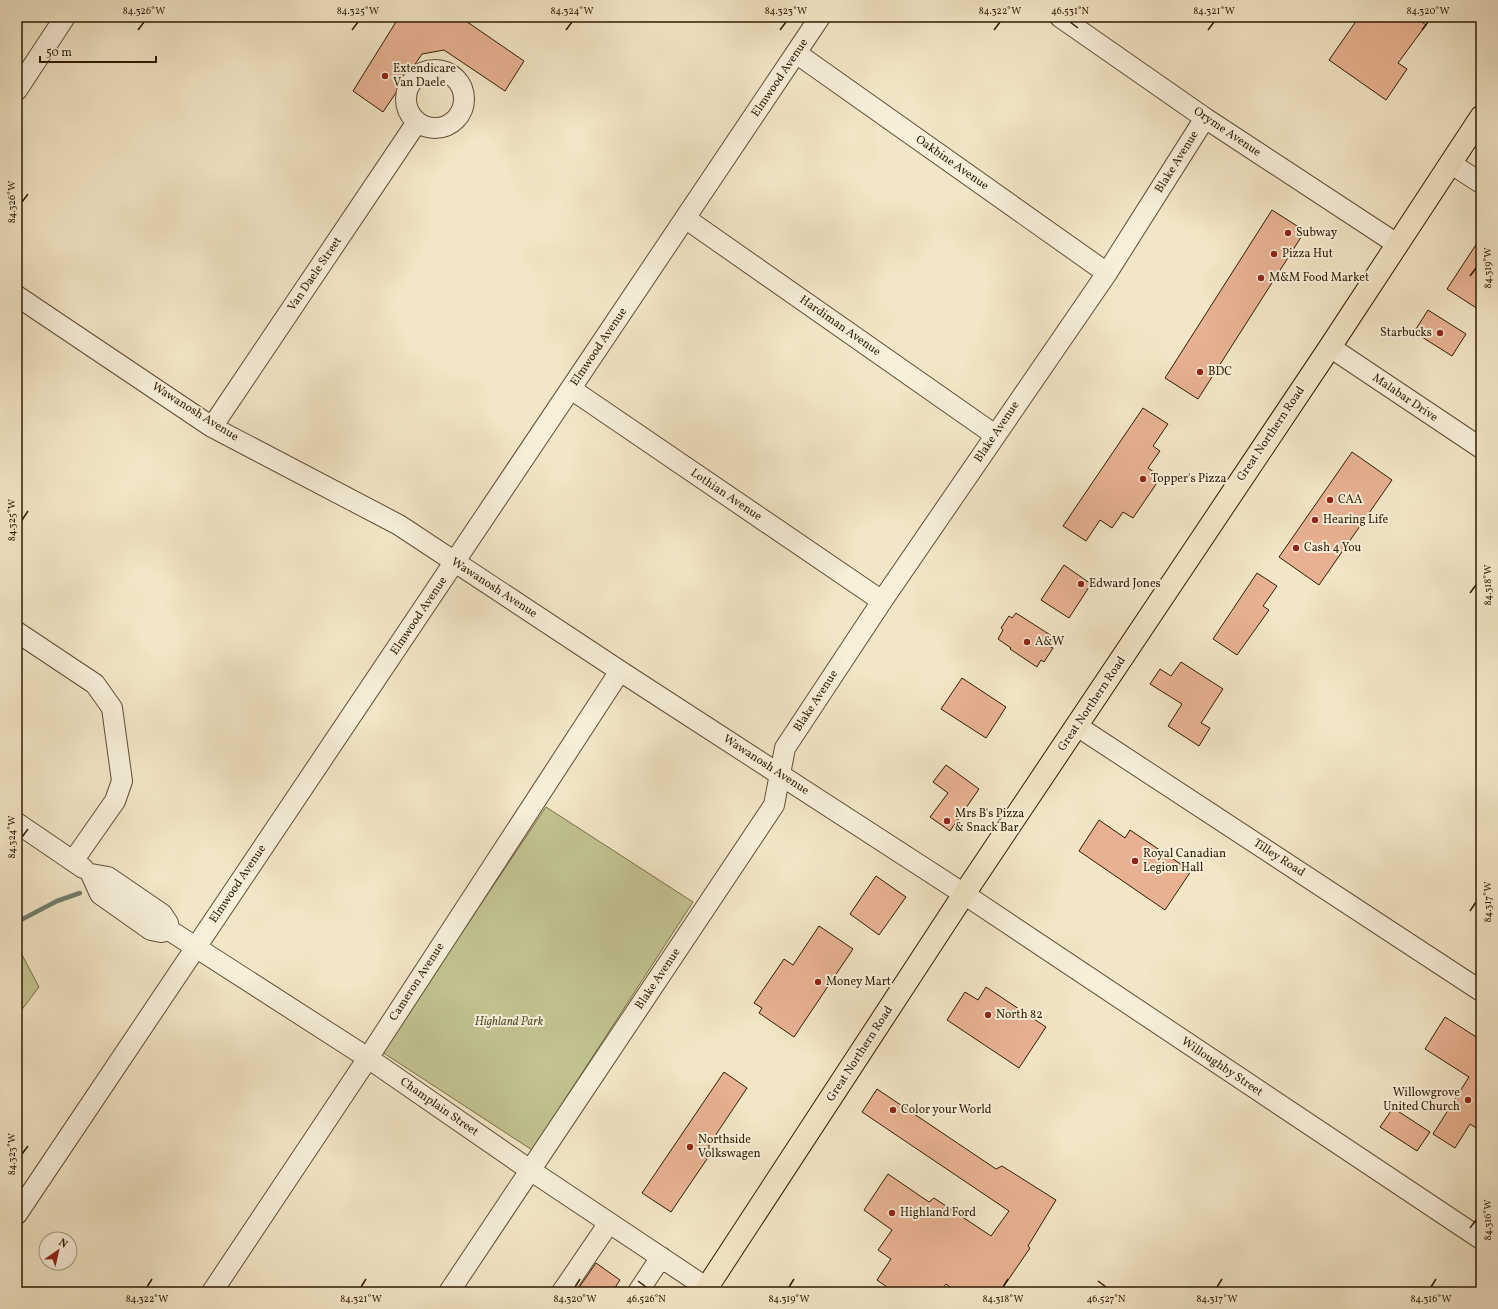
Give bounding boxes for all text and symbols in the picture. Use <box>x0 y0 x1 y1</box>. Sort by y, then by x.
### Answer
text: 84.326°W <box>123 4 165 18</box>
text: 84.325°W <box>337 4 379 18</box>
text: 84.324°W <box>551 4 593 18</box>
text: 84.323°W <box>765 4 807 18</box>
text: 84.322°W <box>979 4 1021 18</box>
text: 46.531°N <box>1051 4 1090 18</box>
text: 84.321°W <box>1193 4 1235 18</box>
text: 84.320°W <box>1406 4 1450 18</box>
street label: Elmwood Avenue <box>748 35 812 120</box>
scale bar <box>40 38 156 64</box>
text: 50 m <box>46 45 72 61</box>
place label: Extendicare Van Daele <box>393 61 456 91</box>
marker: Extendicare Van Daele <box>380 71 390 81</box>
street label: Oryme Avenue <box>1190 103 1264 161</box>
street label: Blake Avenue <box>1151 128 1203 196</box>
street label: Oakbine Avenue <box>912 132 992 194</box>
text: 84.326°W <box>5 181 19 223</box>
place label: Subway <box>1296 225 1338 241</box>
marker: Subway <box>1283 228 1293 238</box>
street label: Van Daele Street <box>284 234 346 314</box>
place label: Pizza Hut <box>1282 246 1333 262</box>
text: 84.319°W <box>1481 248 1495 288</box>
marker: Pizza Hut <box>1269 249 1279 259</box>
place label: M&M Food Market <box>1269 270 1369 286</box>
marker: M&M Food Market <box>1256 273 1266 283</box>
street label: Hardiman Avenue <box>796 292 884 360</box>
street label: Elmwood Avenue <box>567 304 631 389</box>
place label: Starbucks <box>1380 325 1432 341</box>
marker: Starbucks <box>1435 328 1445 338</box>
place label: BDC <box>1208 364 1232 380</box>
marker: BDC <box>1195 367 1205 377</box>
street label: Malabar Drive <box>1369 370 1441 426</box>
street label: Wawanosh Avenue <box>149 379 242 445</box>
street label: Great Northern Road <box>1233 383 1309 484</box>
street label: Blake Avenue <box>971 398 1024 466</box>
street label: Lothian Avenue <box>687 465 765 525</box>
place label: Topper's Pizza <box>1151 471 1227 487</box>
marker: Topper's Pizza <box>1138 474 1148 484</box>
place label: CAA <box>1338 492 1363 508</box>
marker: CAA <box>1325 495 1335 505</box>
text: 84.325°W <box>5 499 19 541</box>
place label: Hearing Life <box>1323 512 1388 528</box>
marker: Hearing Life <box>1310 515 1320 525</box>
place label: Cash 4 You <box>1304 540 1362 556</box>
marker: Cash 4 You <box>1291 543 1301 553</box>
street label: Wawanosh Avenue <box>448 554 540 622</box>
text: 84.318°W <box>1481 564 1495 606</box>
street label: Elmwood Avenue <box>387 573 451 658</box>
place label: Edward Jones <box>1089 576 1161 592</box>
marker: Edward Jones <box>1076 579 1086 589</box>
place label: A&W <box>1035 634 1064 650</box>
marker: A&W <box>1022 637 1032 647</box>
street label: Great Northern Road <box>1054 653 1130 754</box>
street label: Blake Avenue <box>790 667 842 735</box>
street label: Wawanosh Avenue <box>720 731 812 799</box>
place label: Mrs B's Pizza & Snack Bar <box>955 806 1024 836</box>
text: 84.324°W <box>5 816 19 858</box>
marker: Mrs B's Pizza & Snack Bar <box>942 816 952 826</box>
street label: Tilley Road <box>1250 835 1308 881</box>
street label: Elmwood Avenue <box>206 841 270 926</box>
place label: Royal Canadian Legion Hall <box>1143 846 1226 876</box>
marker: Royal Canadian Legion Hall <box>1130 856 1140 866</box>
text: 84.317°W <box>1481 882 1495 922</box>
street label: Cameron Avenue <box>386 939 448 1024</box>
street label: Blake Avenue <box>632 945 685 1013</box>
place label: Money Mart <box>826 974 891 990</box>
marker: Money Mart <box>813 977 823 987</box>
street label: Great Northern Road <box>823 1003 897 1105</box>
place label: North 82 <box>996 1007 1043 1023</box>
marker: North 82 <box>983 1010 993 1020</box>
park label: Highland Park <box>475 1014 544 1030</box>
street label: Willoughby Street <box>1178 1034 1266 1100</box>
street label: Champlain Street <box>397 1074 481 1140</box>
place label: Willowgrove United Church <box>1383 1085 1460 1115</box>
marker: Willowgrove United Church <box>1463 1095 1473 1105</box>
place label: Color your World <box>901 1102 992 1118</box>
marker: Color your World <box>888 1105 898 1115</box>
place label: Northside Volkswagen <box>698 1132 761 1162</box>
text: 84.323°W <box>5 1133 19 1175</box>
marker: Northside Volkswagen <box>685 1142 695 1152</box>
text: 84.316°W <box>1481 1199 1495 1241</box>
place label: Highland Ford <box>900 1205 976 1221</box>
marker: Highland Ford <box>887 1208 897 1218</box>
north arrow <box>38 1231 78 1271</box>
text: N <box>55 1235 70 1252</box>
text: 84.322°W <box>126 1292 168 1306</box>
text: 84.321°W <box>340 1292 382 1306</box>
text: 84.320°W <box>553 1292 597 1306</box>
text: 46.526°N <box>626 1292 666 1306</box>
text: 84.319°W <box>769 1292 809 1306</box>
text: 84.318°W <box>982 1292 1024 1306</box>
text: 46.527°N <box>1086 1292 1126 1306</box>
text: 84.317°W <box>1197 1292 1237 1306</box>
text: 84.316°W <box>1410 1292 1452 1306</box>

